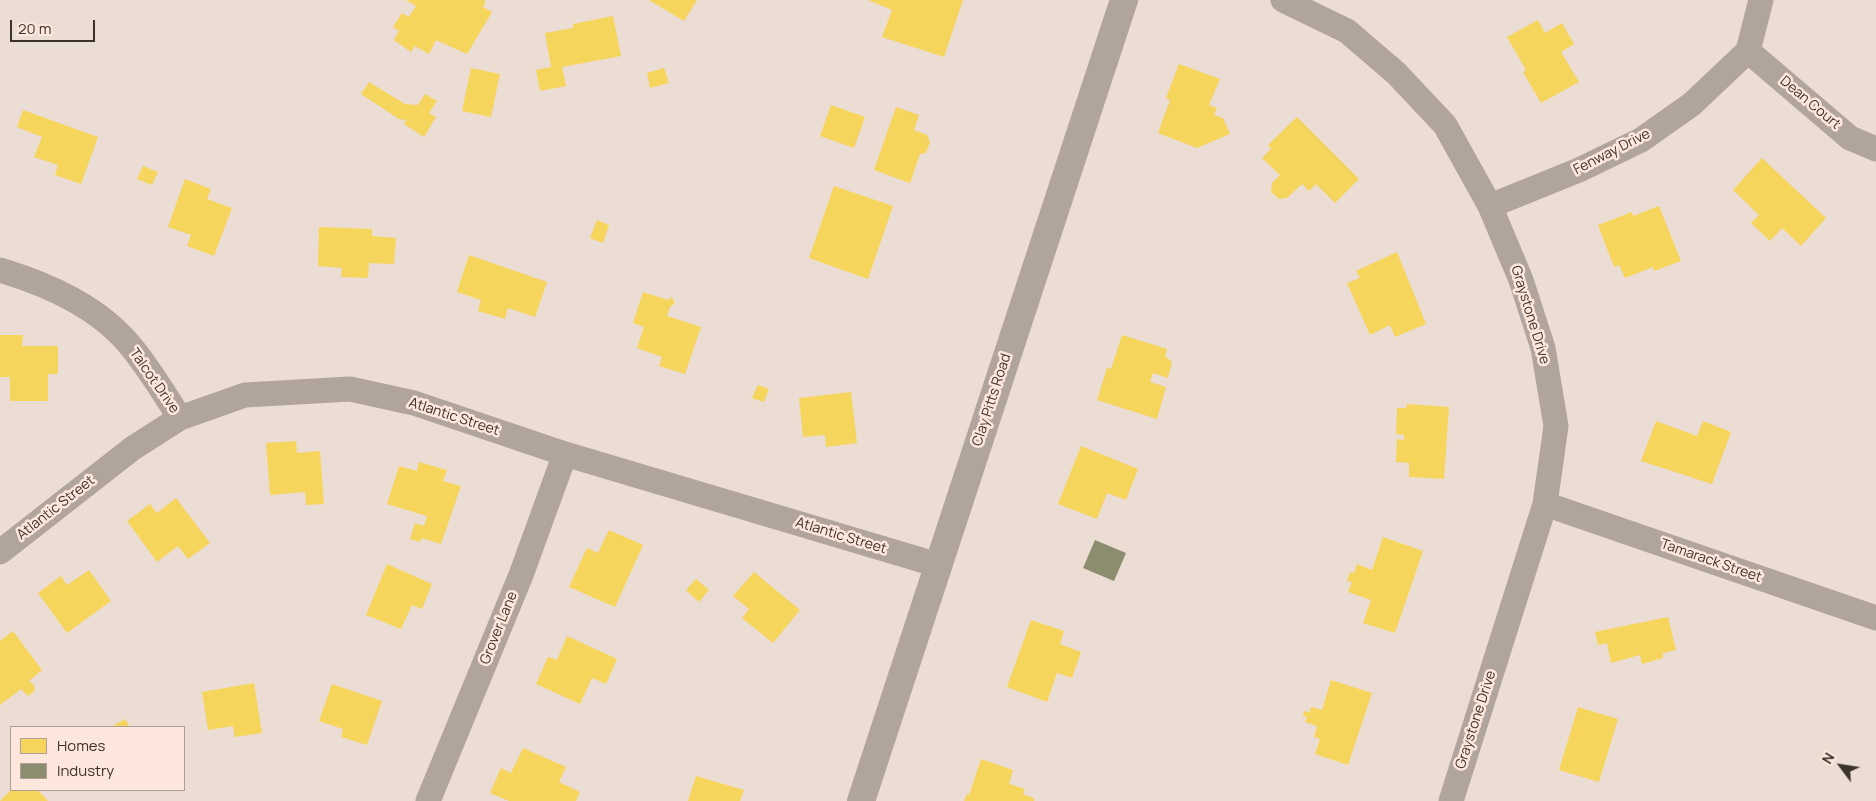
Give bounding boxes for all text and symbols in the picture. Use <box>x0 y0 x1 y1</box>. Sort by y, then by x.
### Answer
scale bar <box>12 10 98 42</box>
text: 20 m <box>18 18 51 39</box>
street label: Dean Court <box>1776 73 1844 133</box>
street label: Fenway Drive <box>1571 126 1653 178</box>
street label: Graystone Drive <box>1507 264 1553 366</box>
street label: Talcot Drive <box>126 345 182 417</box>
street label: Clay Pitts Road <box>969 352 1015 448</box>
street label: Atlantic Street <box>407 394 501 440</box>
street label: Atlantic Street <box>14 472 98 544</box>
street label: Atlantic Street <box>794 514 888 558</box>
street label: Tamarack Street <box>1658 536 1764 586</box>
street label: Grover Lane <box>477 589 521 667</box>
street label: Graystone Drive <box>1452 669 1500 771</box>
legend <box>10 726 185 791</box>
text: Homes <box>57 735 105 756</box>
north arrow <box>1816 741 1866 791</box>
text: N <box>1817 749 1838 767</box>
text: Industry <box>57 760 114 781</box>

